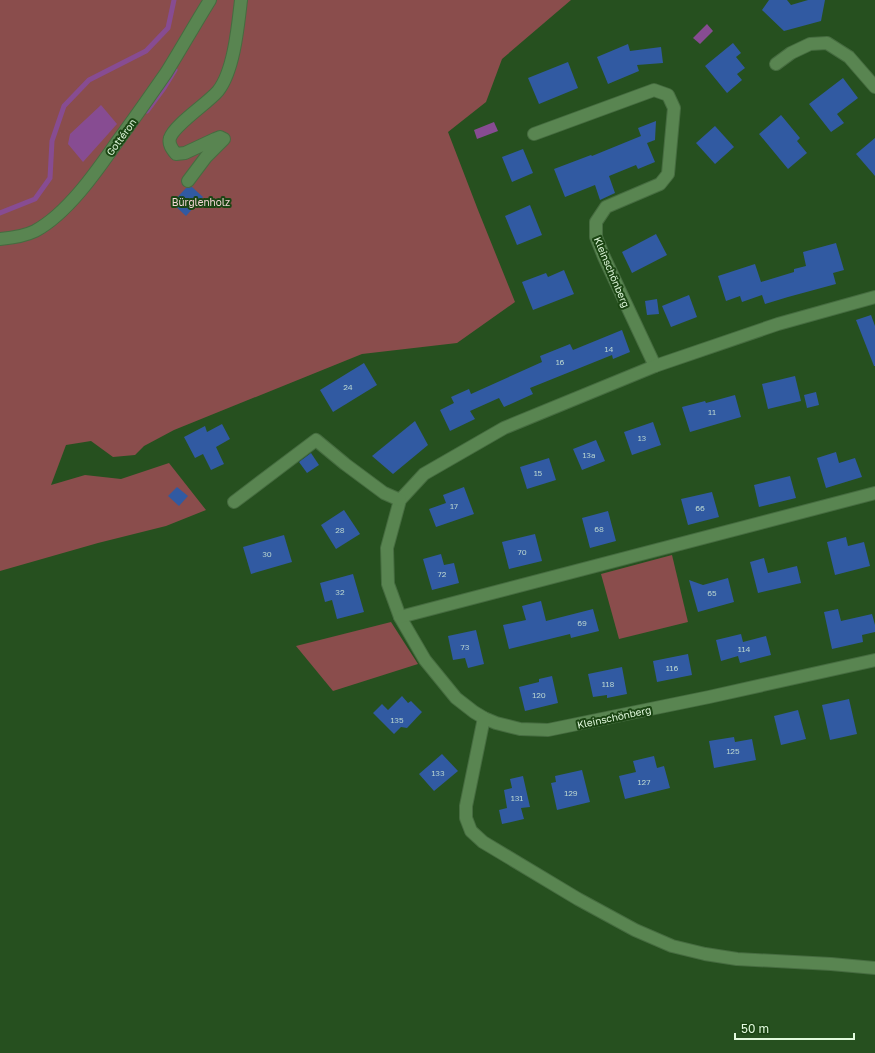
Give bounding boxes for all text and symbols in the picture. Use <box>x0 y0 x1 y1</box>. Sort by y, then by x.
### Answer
street label: Gottéron <box>104 116 138 158</box>
park label: Bürglenholz <box>172 196 230 208</box>
street label: Kleinschönberg <box>592 235 632 309</box>
house number: 14 <box>605 344 613 354</box>
house number: 16 <box>556 357 565 367</box>
house number: 24 <box>343 382 353 392</box>
house number: 11 <box>708 407 716 417</box>
house number: 13 <box>638 433 647 443</box>
house number: 13a <box>582 450 596 460</box>
house number: 15 <box>534 468 543 478</box>
house number: 17 <box>450 501 458 511</box>
house number: 66 <box>695 503 705 513</box>
house number: 68 <box>594 524 604 534</box>
house number: 28 <box>335 525 345 535</box>
house number: 70 <box>517 547 527 557</box>
house number: 30 <box>262 549 272 559</box>
house number: 72 <box>438 569 447 579</box>
house number: 32 <box>335 587 345 597</box>
house number: 65 <box>707 588 717 598</box>
house number: 69 <box>577 618 587 628</box>
house number: 73 <box>461 642 470 652</box>
house number: 114 <box>738 644 750 654</box>
house number: 116 <box>666 663 678 673</box>
house number: 118 <box>602 679 614 689</box>
house number: 120 <box>532 690 546 700</box>
street label: Kleinschönberg <box>576 703 652 731</box>
house number: 135 <box>390 715 404 725</box>
house number: 125 <box>726 746 740 756</box>
house number: 133 <box>431 768 445 778</box>
house number: 127 <box>638 777 650 787</box>
house number: 129 <box>564 788 578 798</box>
house number: 131 <box>511 793 523 803</box>
scale bar <box>735 1015 854 1041</box>
text: 50 m <box>741 1021 769 1036</box>

